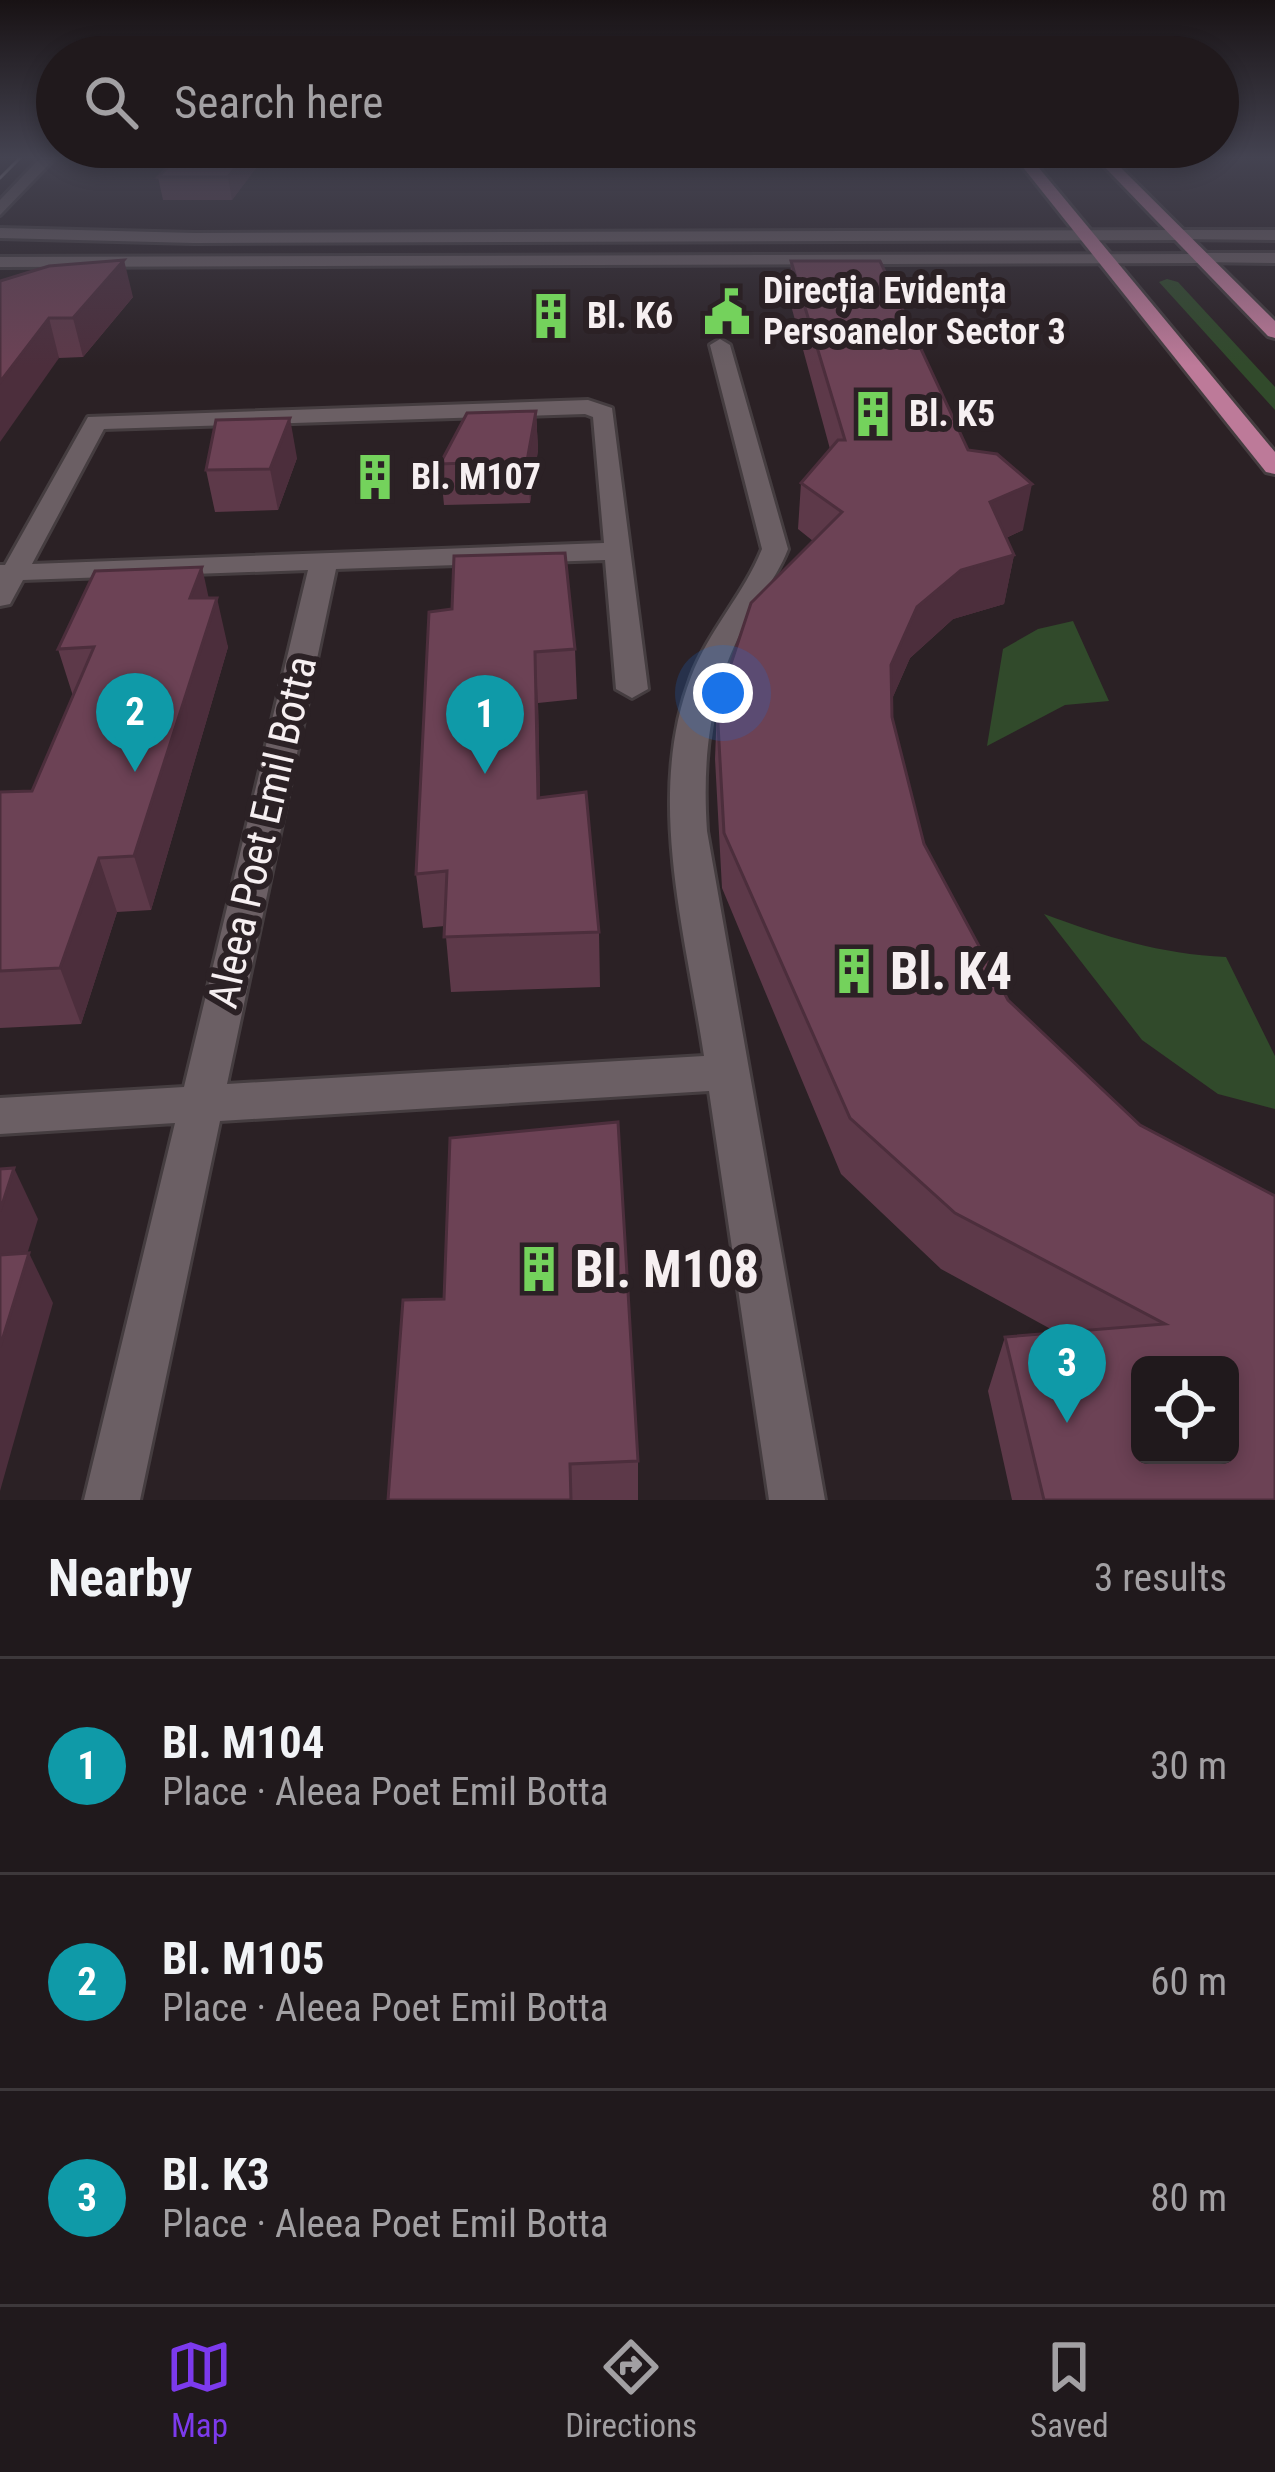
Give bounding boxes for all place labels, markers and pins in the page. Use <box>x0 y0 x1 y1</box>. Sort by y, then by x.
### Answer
place label: Direcția Evidența Persoanelor Sector 3 <box>763 270 1066 353</box>
public building icon: Direcția Evidența Persoanelor Sector 3 <box>702 287 752 337</box>
building icon: Bl. K6 <box>526 291 576 341</box>
place label: Bl. K6 <box>587 295 673 337</box>
building icon: Bl. K5 <box>848 389 898 439</box>
place label: Bl. K5 <box>909 393 995 435</box>
building icon: Bl. M107 <box>350 452 400 502</box>
place label: Bl. M107 <box>411 456 541 498</box>
pin: 2 <box>96 673 174 772</box>
pin: 1 <box>446 675 524 774</box>
place label: Bl. K4 <box>890 942 1012 1001</box>
building icon: Bl. K4 <box>829 946 879 996</box>
place label: Bl. M108 <box>575 1240 759 1299</box>
building icon: Bl. M108 <box>514 1244 564 1294</box>
pin: 3 <box>1028 1324 1106 1423</box>

